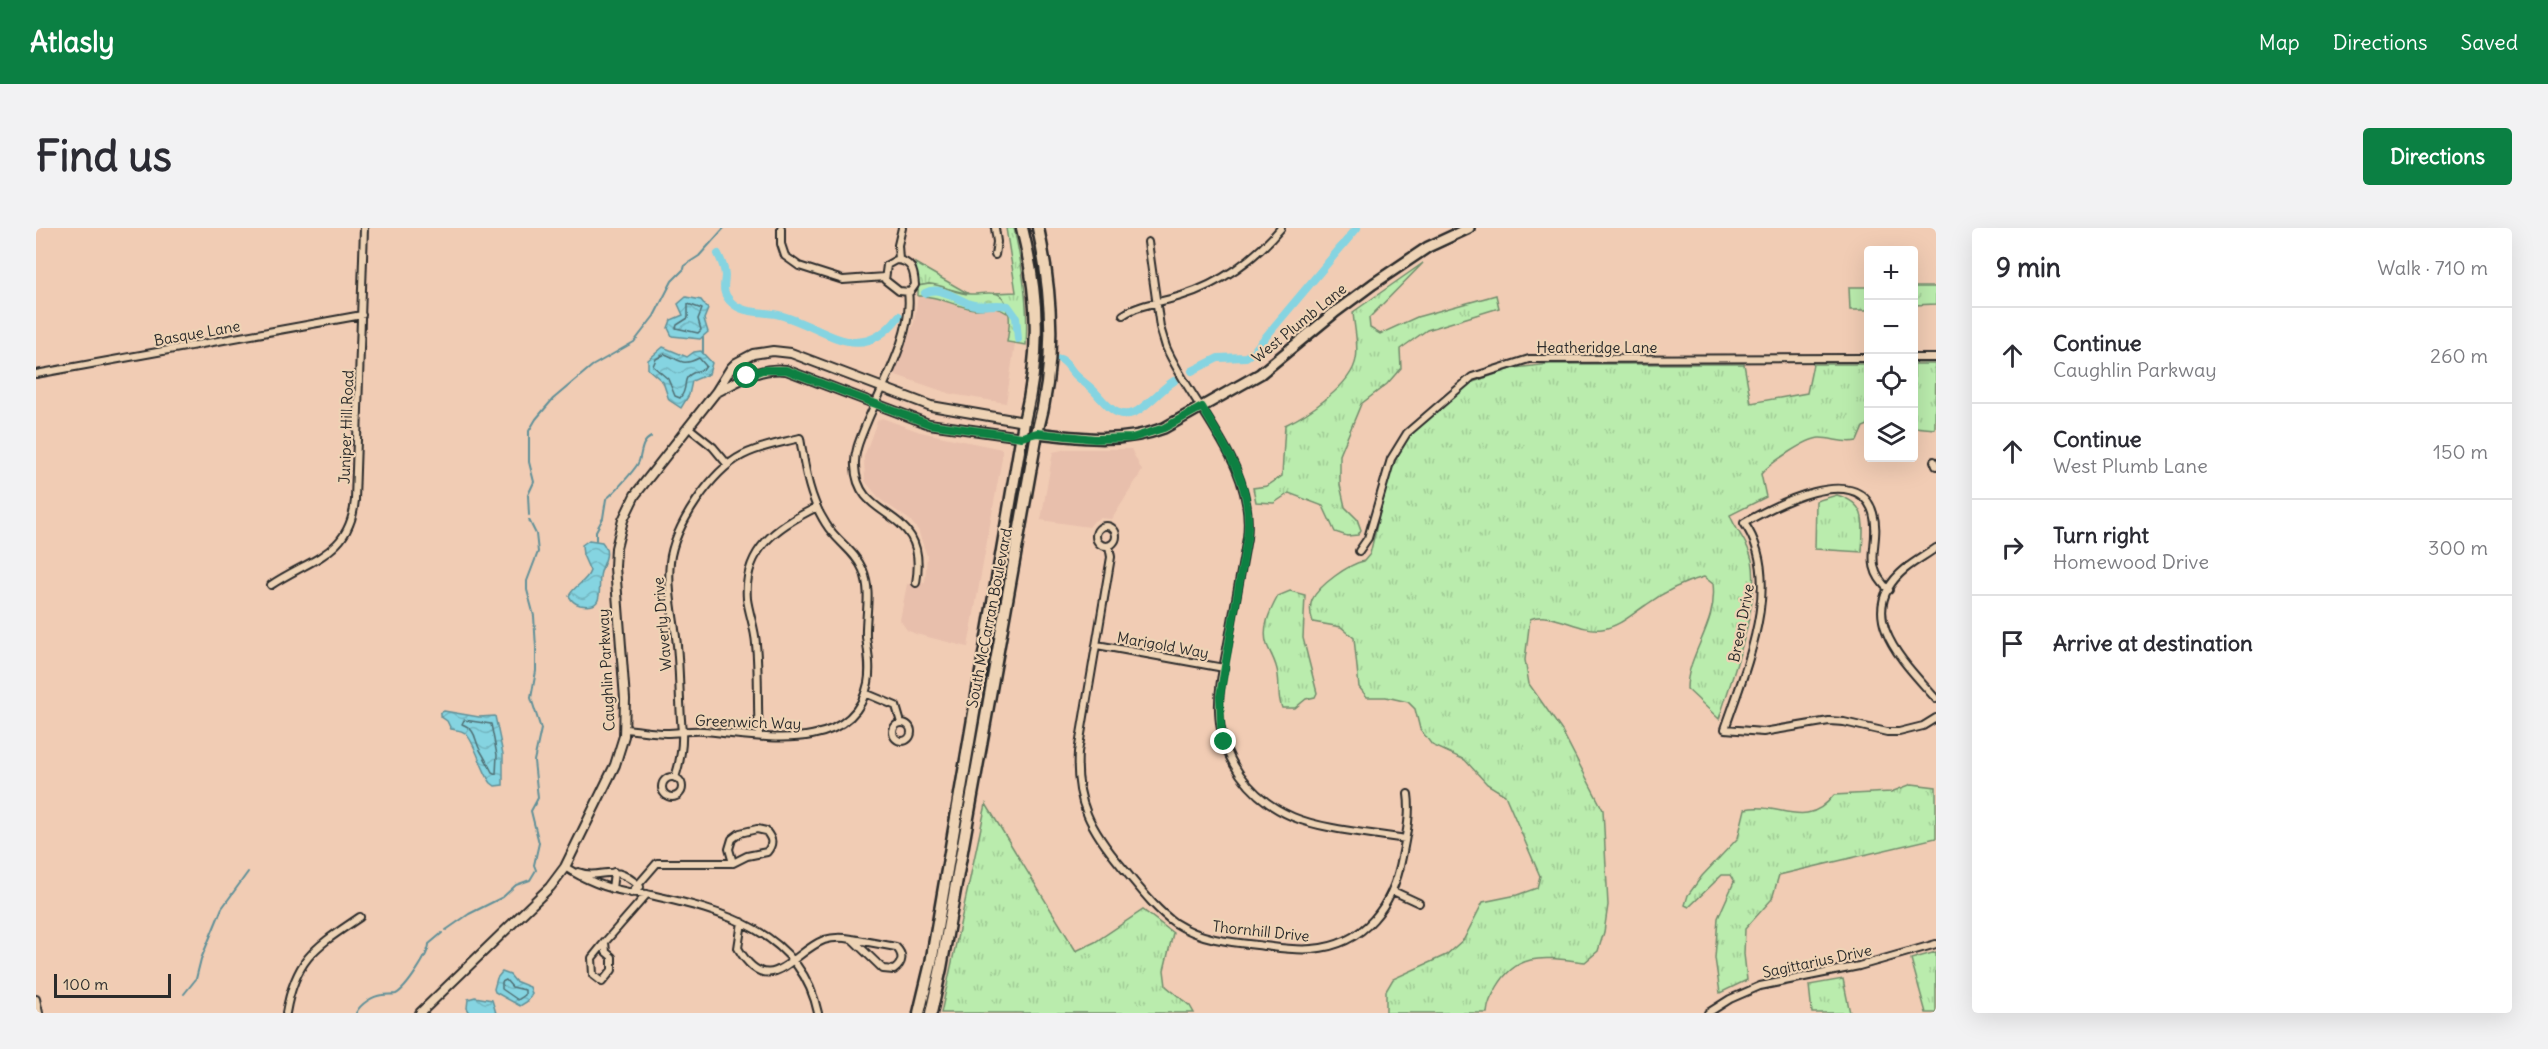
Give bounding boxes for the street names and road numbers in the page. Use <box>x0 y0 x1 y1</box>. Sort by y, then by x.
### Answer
street label: West Plumb Lane <box>1248 279 1350 367</box>
street label: Basque Lane <box>152 316 242 350</box>
street label: Heatheridge Lane <box>1537 338 1657 357</box>
street label: Juniper Hill Road <box>335 369 357 484</box>
street label: South McCarran Boulevard <box>962 526 1016 709</box>
street label: Waverly Drive <box>648 576 676 672</box>
street label: Breen Drive <box>1724 582 1758 664</box>
street label: Caughlin Parkway <box>593 608 619 732</box>
street label: Marigold Way <box>1116 628 1210 662</box>
street label: Greenwich Way <box>694 711 802 733</box>
street label: Thornhill Drive <box>1212 916 1310 946</box>
street label: Sagittarius Drive <box>1761 940 1873 982</box>

